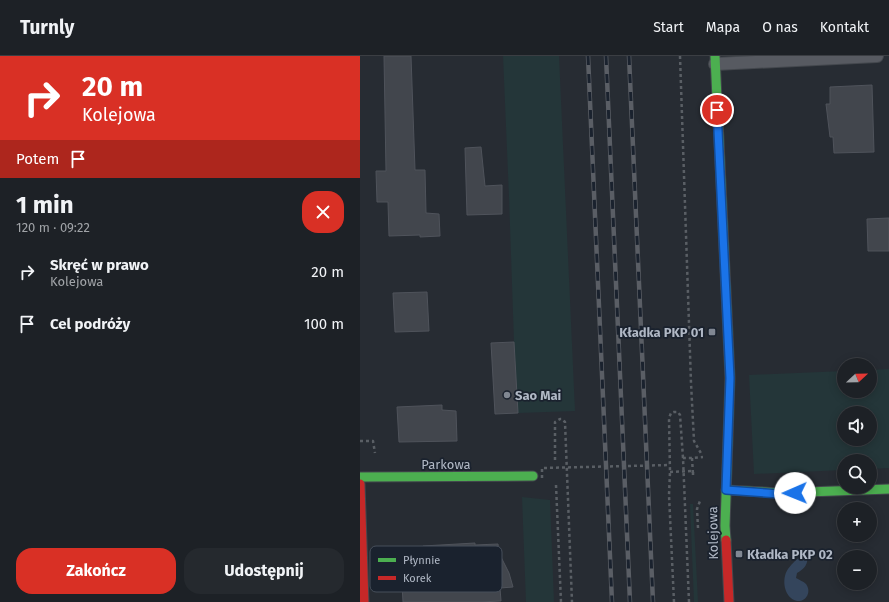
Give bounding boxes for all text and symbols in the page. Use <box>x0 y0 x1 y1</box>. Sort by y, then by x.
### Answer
text: Turnly <box>20 16 74 39</box>
text: Start <box>653 19 684 36</box>
text: Mapa <box>706 19 740 36</box>
text: O nas <box>762 19 798 36</box>
text: Kontakt <box>820 19 869 36</box>
text: 20 m <box>82 70 143 103</box>
icon: right <box>16 72 68 124</box>
pin <box>700 93 734 127</box>
icon: arrive <box>706 99 728 121</box>
text: Kolejowa <box>82 104 156 126</box>
icon: arrive <box>67 148 89 170</box>
text: Potem <box>16 150 59 168</box>
text: 1 min <box>16 191 74 219</box>
button: close <box>302 191 344 233</box>
text: 120 m · 09:22 <box>16 220 90 235</box>
text: Skręć w prawo <box>50 256 149 274</box>
icon: right <box>16 261 38 283</box>
text: 20 m <box>311 263 344 281</box>
text: Kolejowa <box>50 274 103 289</box>
icon: arrive <box>16 313 38 335</box>
text: Cel podróży <box>50 315 130 333</box>
text: 100 m <box>304 315 344 333</box>
place label: Kładka PKP 01 <box>619 325 704 340</box>
marker: Kładka PKP 01 <box>707 327 717 337</box>
north arrow <box>837 358 877 398</box>
map controls <box>837 358 877 590</box>
place label: Sao Mai <box>515 388 562 403</box>
marker: Sao Mai <box>502 390 512 400</box>
button: sound <box>837 406 877 446</box>
button: search <box>837 454 877 494</box>
street label: Parkowa <box>421 457 471 472</box>
position arrow <box>774 472 816 514</box>
button: + <box>837 502 877 542</box>
street label: Kolejowa <box>705 506 721 560</box>
legend <box>370 546 502 592</box>
place label: Kładka PKP 02 <box>747 547 833 562</box>
button: Zakończ <box>16 548 176 594</box>
button: Udostępnij <box>184 548 344 594</box>
marker: Kładka PKP 02 <box>734 549 744 559</box>
button: − <box>837 550 877 590</box>
text: Płynnie <box>403 554 440 567</box>
text: Korek <box>403 572 432 585</box>

